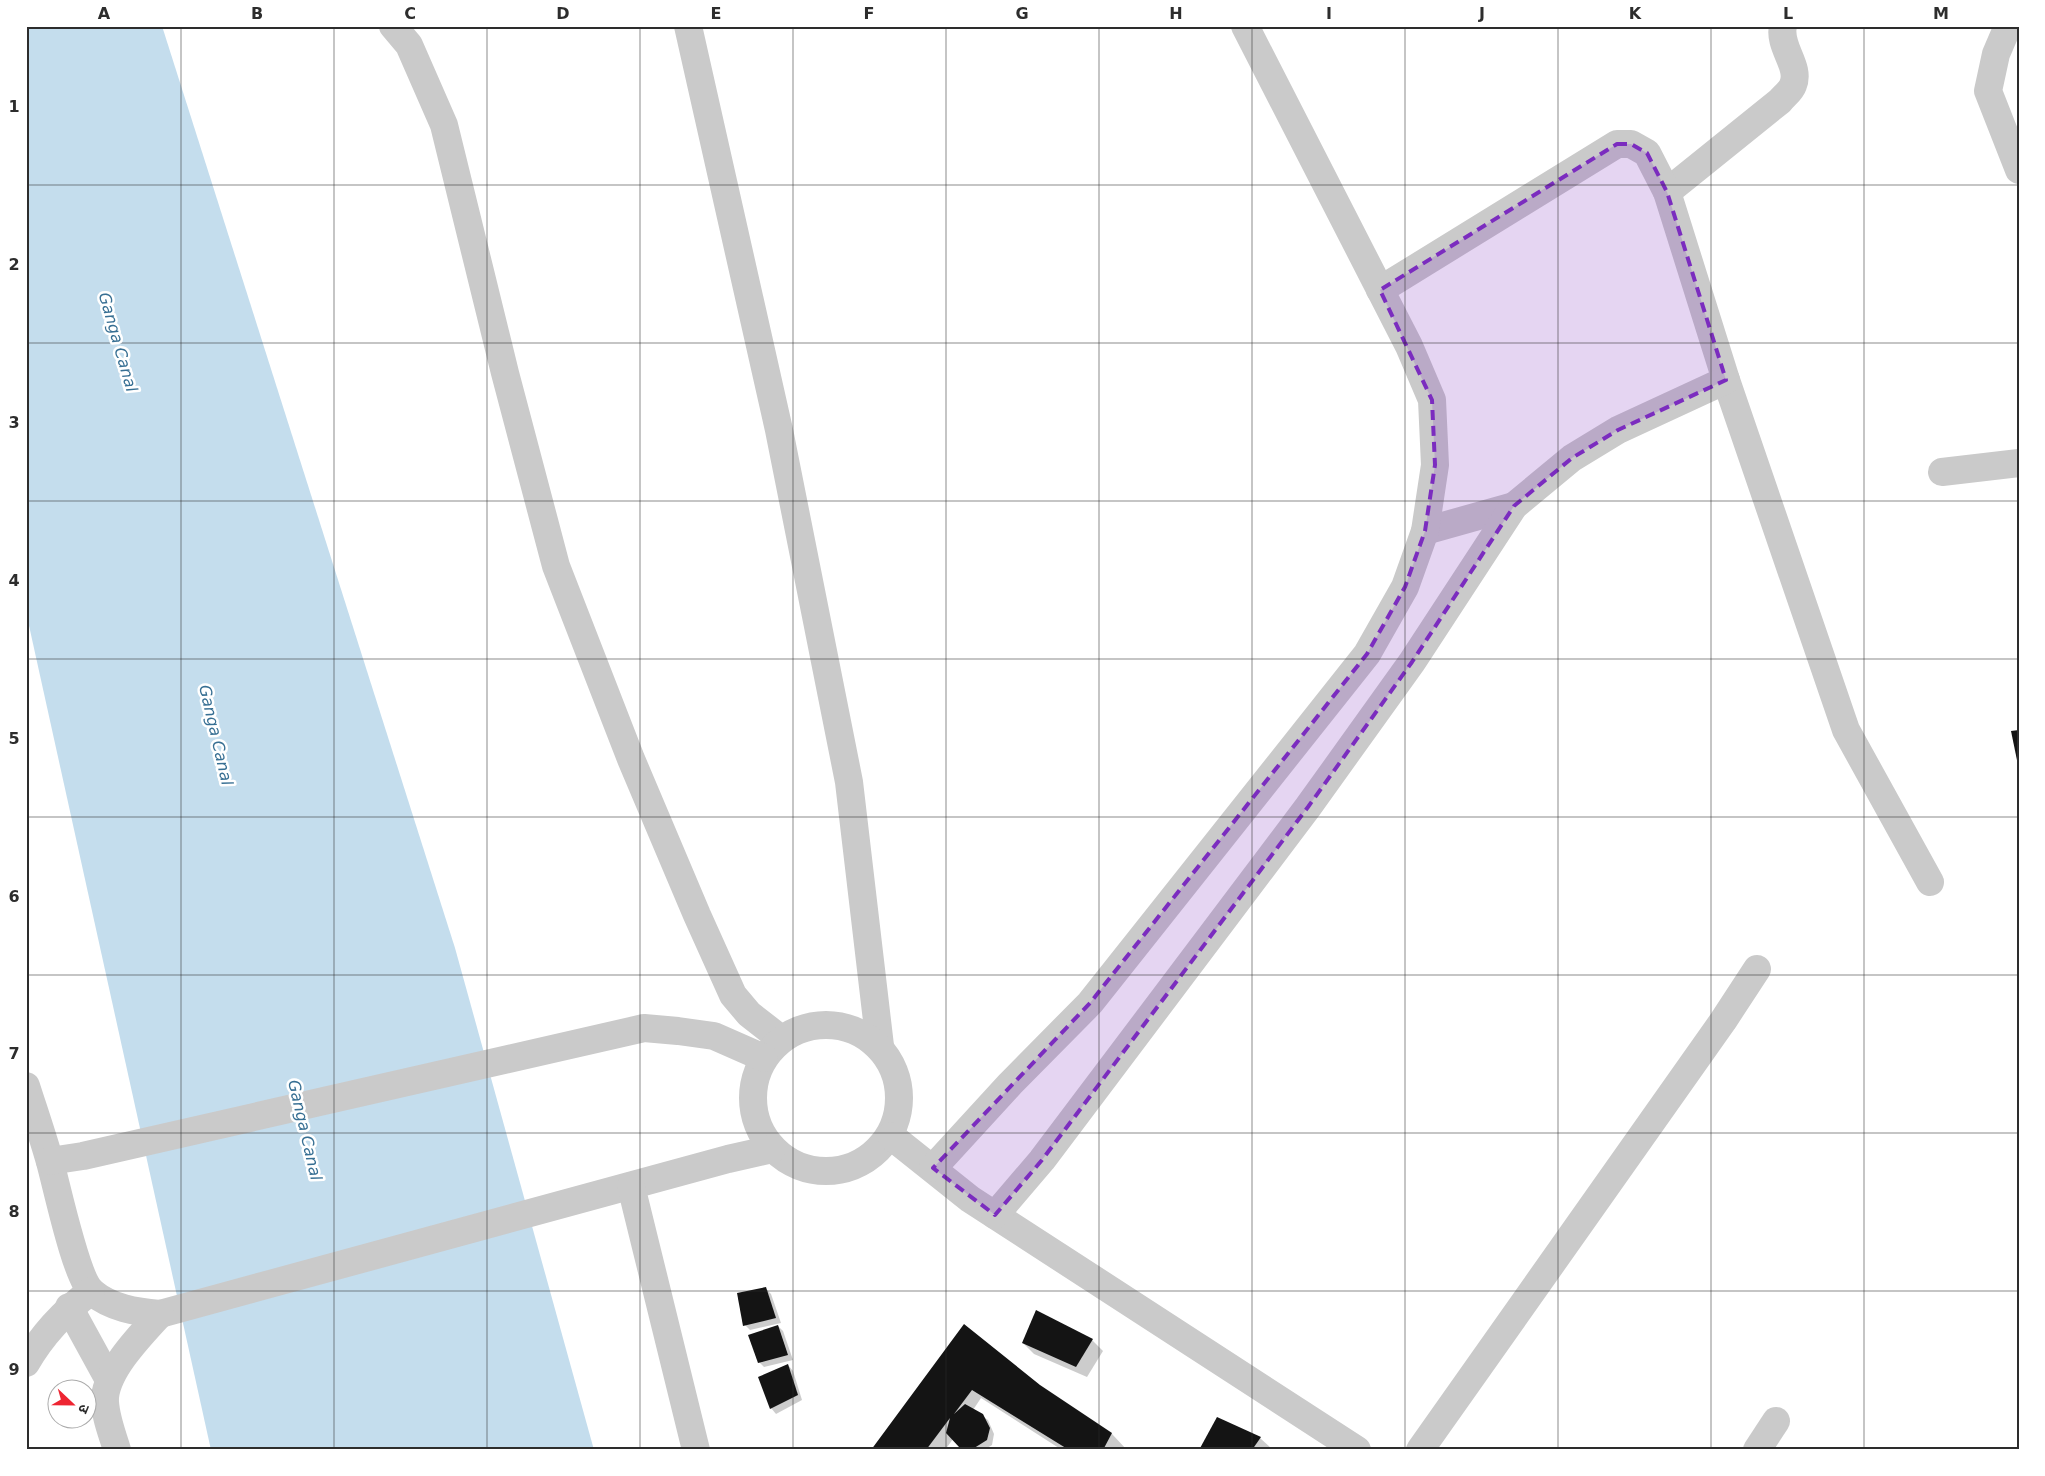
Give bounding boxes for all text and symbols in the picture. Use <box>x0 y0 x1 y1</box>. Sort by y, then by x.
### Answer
text: A <box>98 4 111 23</box>
text: B <box>251 4 263 23</box>
text: C <box>404 4 416 23</box>
text: D <box>556 4 570 23</box>
text: E <box>711 4 721 23</box>
text: F <box>864 4 874 23</box>
text: G <box>1015 4 1029 23</box>
text: H <box>1169 4 1183 23</box>
text: I <box>1326 4 1332 23</box>
text: J <box>1478 4 1485 23</box>
text: K <box>1629 4 1642 23</box>
text: L <box>1783 4 1793 23</box>
text: M <box>1933 4 1949 23</box>
text: 1 <box>8 97 20 116</box>
text: 2 <box>8 255 20 274</box>
water label: Ganga Canal <box>95 290 141 395</box>
text: 3 <box>8 413 20 432</box>
text: 4 <box>8 571 20 590</box>
water label: Ganga Canal <box>195 683 237 788</box>
text: 5 <box>8 729 20 748</box>
text: 6 <box>8 887 20 906</box>
text: 7 <box>8 1044 20 1063</box>
water label: Ganga Canal <box>284 1078 326 1183</box>
text: 8 <box>8 1202 20 1221</box>
text: 9 <box>8 1360 20 1379</box>
north arrow <box>48 1378 98 1428</box>
text: उ <box>75 1402 93 1416</box>

